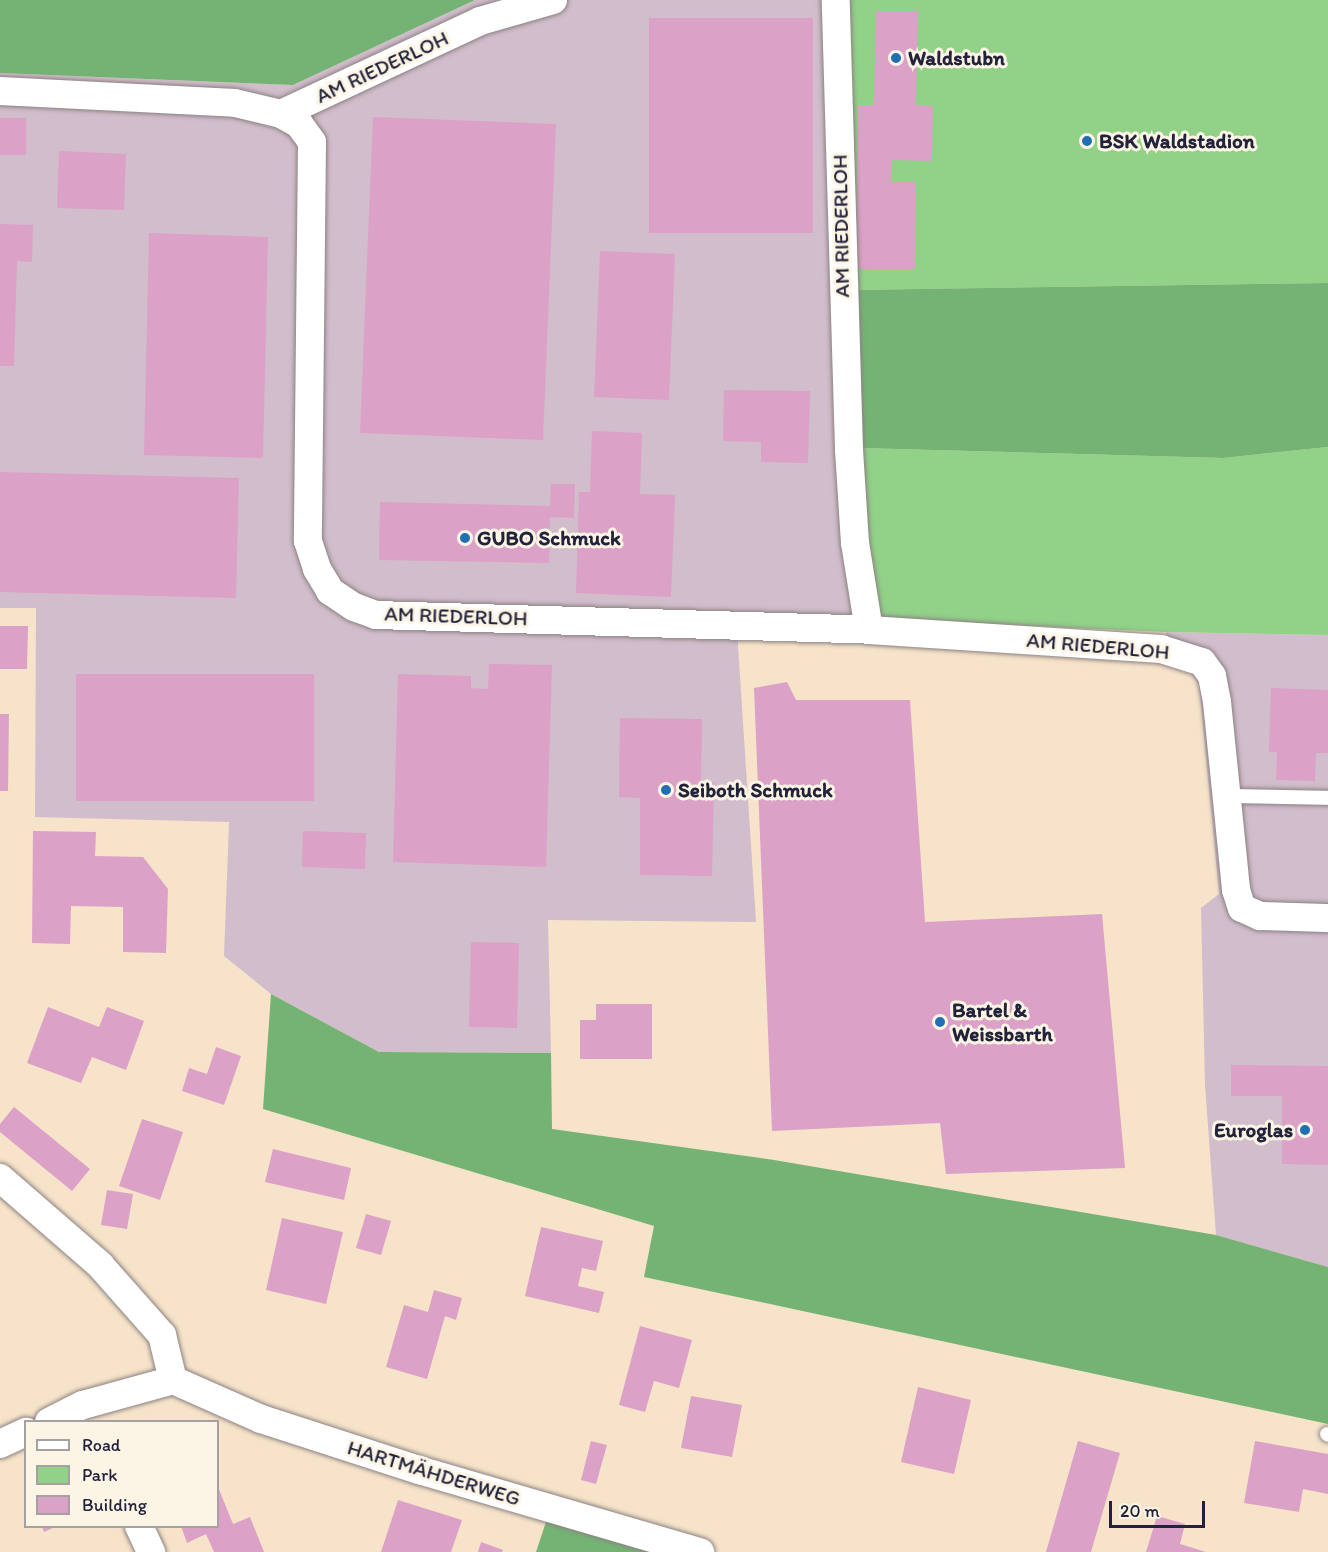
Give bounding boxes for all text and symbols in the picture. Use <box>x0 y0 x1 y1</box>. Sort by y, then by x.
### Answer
street label: AM RIEDERLOH <box>311 25 453 109</box>
place label: Waldstubn <box>908 45 1005 71</box>
marker: Waldstubn <box>889 51 903 65</box>
place label: BSK Waldstadion <box>1099 128 1255 154</box>
marker: BSK Waldstadion <box>1080 134 1094 148</box>
street label: AM RIEDERLOH <box>827 153 855 299</box>
place label: GUBO Schmuck <box>477 525 621 551</box>
marker: GUBO Schmuck <box>458 531 472 545</box>
street label: AM RIEDERLOH <box>383 601 529 631</box>
street label: AM RIEDERLOH <box>1025 627 1171 665</box>
place label: Seiboth Schmuck <box>678 777 833 803</box>
marker: Seiboth Schmuck <box>659 783 673 797</box>
place label: Bartel & Weissbarth <box>952 997 1053 1047</box>
marker: Bartel & Weissbarth <box>933 1015 947 1029</box>
place label: Euroglas <box>1214 1117 1293 1143</box>
marker: Euroglas <box>1298 1123 1312 1137</box>
legend <box>24 1420 219 1528</box>
text: Road <box>82 1434 121 1456</box>
street label: HARTMÄHDERWEG <box>344 1435 524 1511</box>
text: Park <box>82 1464 117 1486</box>
scale bar <box>1112 1489 1208 1527</box>
text: Building <box>82 1494 147 1516</box>
text: 20 m <box>1120 1500 1160 1522</box>

